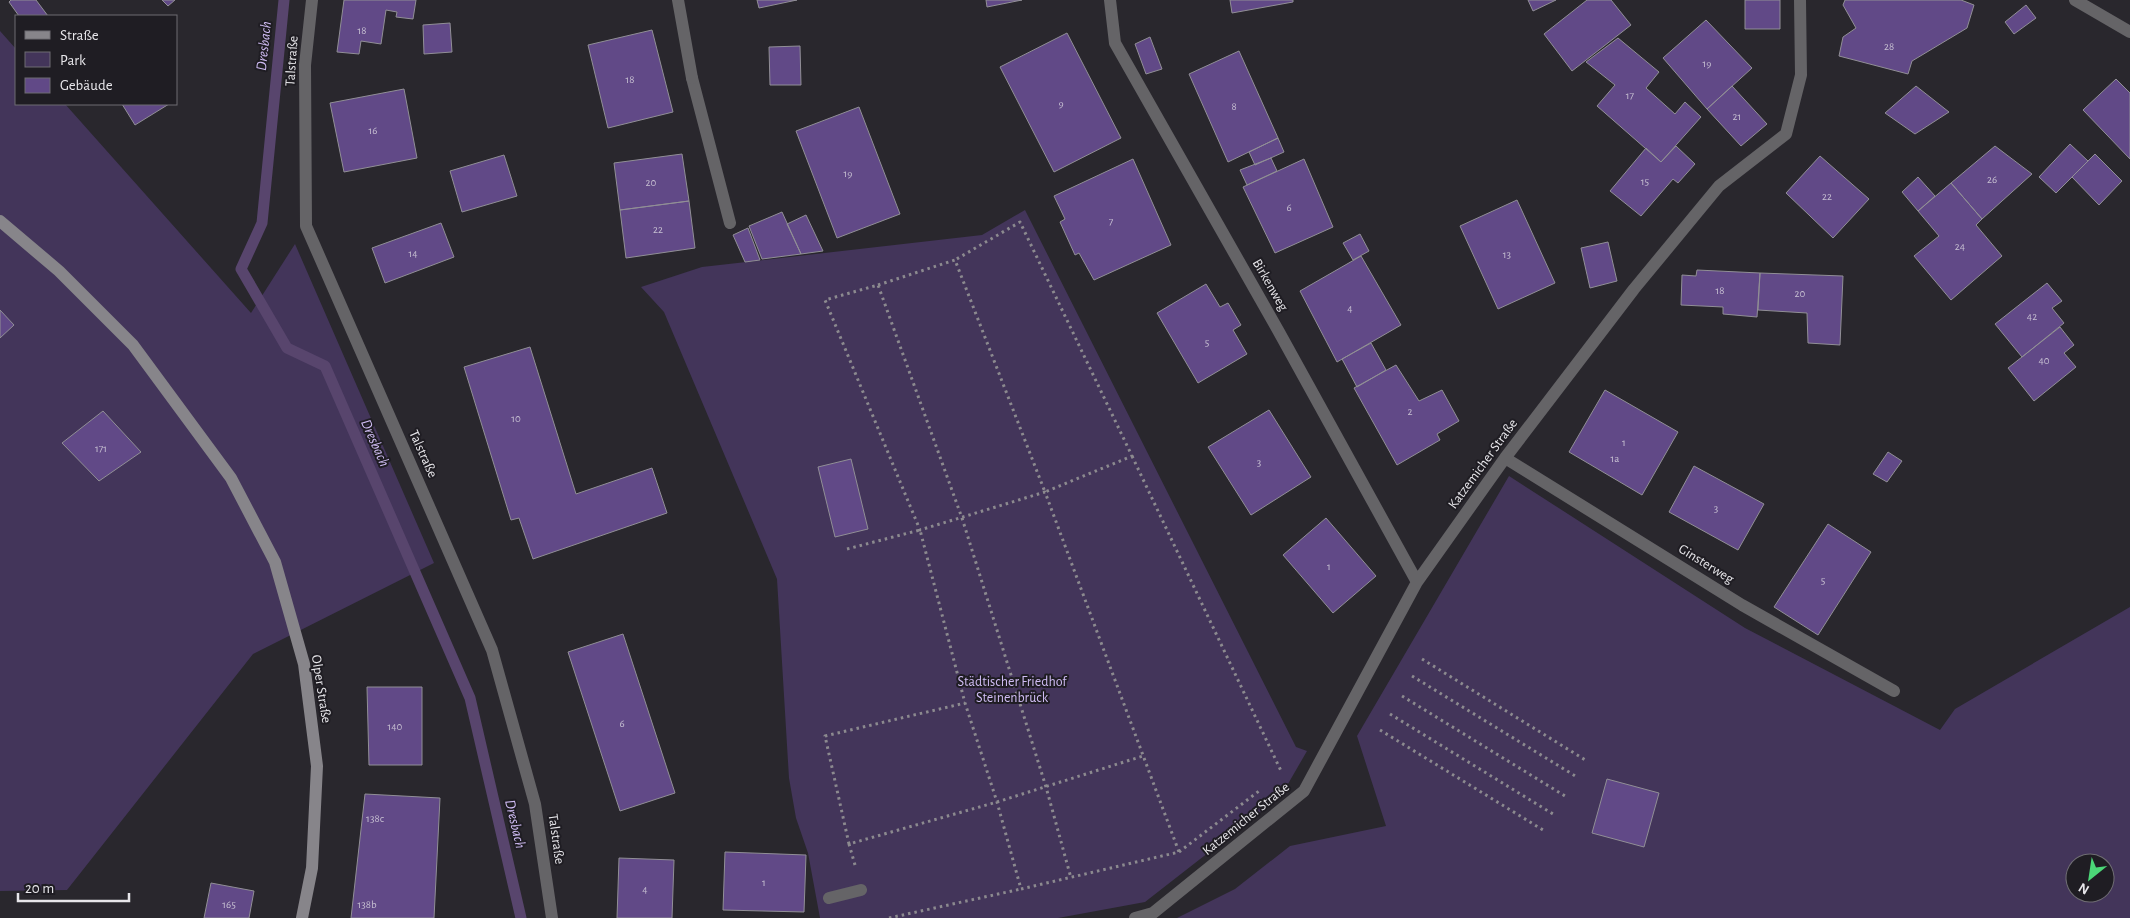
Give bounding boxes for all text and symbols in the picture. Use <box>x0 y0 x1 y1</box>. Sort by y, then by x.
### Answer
legend <box>15 15 178 105</box>
water label: Dresbach <box>254 20 274 72</box>
house number: 18 <box>358 25 367 36</box>
text: Straße <box>60 28 99 43</box>
street label: Talstraße <box>283 35 301 87</box>
house number: 28 <box>1884 41 1894 52</box>
text: Park <box>60 53 86 68</box>
house number: 19 <box>1703 58 1711 69</box>
house number: 18 <box>626 74 635 85</box>
text: Gebäude <box>60 78 113 93</box>
house number: 17 <box>1626 90 1635 101</box>
house number: 9 <box>1058 98 1064 109</box>
house number: 8 <box>1231 101 1237 112</box>
house number: 21 <box>1733 111 1741 122</box>
house number: 16 <box>369 125 377 136</box>
house number: 19 <box>844 168 852 179</box>
house number: 26 <box>1987 174 1997 185</box>
house number: 15 <box>1641 176 1650 187</box>
house number: 20 <box>646 177 657 188</box>
house number: 22 <box>1822 191 1832 202</box>
house number: 6 <box>1286 202 1292 213</box>
house number: 7 <box>1109 216 1114 227</box>
house number: 22 <box>653 224 663 235</box>
house number: 24 <box>1955 241 1965 252</box>
house number: 14 <box>408 248 418 259</box>
house number: 13 <box>1503 249 1512 260</box>
street label: Birkenweg <box>1250 257 1290 314</box>
house number: 18 <box>1716 285 1725 296</box>
house number: 20 <box>1795 288 1806 299</box>
house number: 4 <box>1347 303 1353 314</box>
house number: 42 <box>2027 311 2037 322</box>
house number: 5 <box>1205 337 1210 348</box>
house number: 40 <box>2038 355 2050 366</box>
house number: 2 <box>1407 406 1413 417</box>
house number: 10 <box>511 413 521 424</box>
water label: Dresbach <box>358 417 392 469</box>
street label: Katzemicher Straße <box>1446 417 1520 511</box>
street label: Talstraße <box>406 428 440 480</box>
house number: 1 <box>1622 437 1626 448</box>
house number: 171 <box>95 443 107 454</box>
house number: 1a <box>1611 453 1619 464</box>
house number: 3 <box>1257 457 1262 468</box>
house number: 3 <box>1714 503 1719 514</box>
street label: Ginsterweg <box>1676 542 1736 586</box>
house number: 1 <box>1327 561 1331 572</box>
house number: 5 <box>1821 575 1826 586</box>
street label: Olper Straße <box>309 654 333 724</box>
park label: Städtischer Friedhof Steinenbrück <box>957 675 1067 705</box>
house number: 6 <box>619 718 625 729</box>
house number: 140 <box>388 721 403 732</box>
street label: Katzemicher Straße <box>1200 780 1292 858</box>
water label: Dresbach <box>502 798 528 850</box>
house number: 138c <box>366 813 385 824</box>
street label: Talstraße <box>546 813 566 865</box>
north arrow <box>2065 853 2115 903</box>
scale bar <box>18 870 129 902</box>
house number: 1 <box>762 877 766 888</box>
text: N <box>2076 880 2092 897</box>
text: 20 m <box>25 881 54 896</box>
house number: 4 <box>642 884 648 895</box>
house number: 165 <box>222 899 236 910</box>
house number: 138b <box>357 899 377 910</box>

